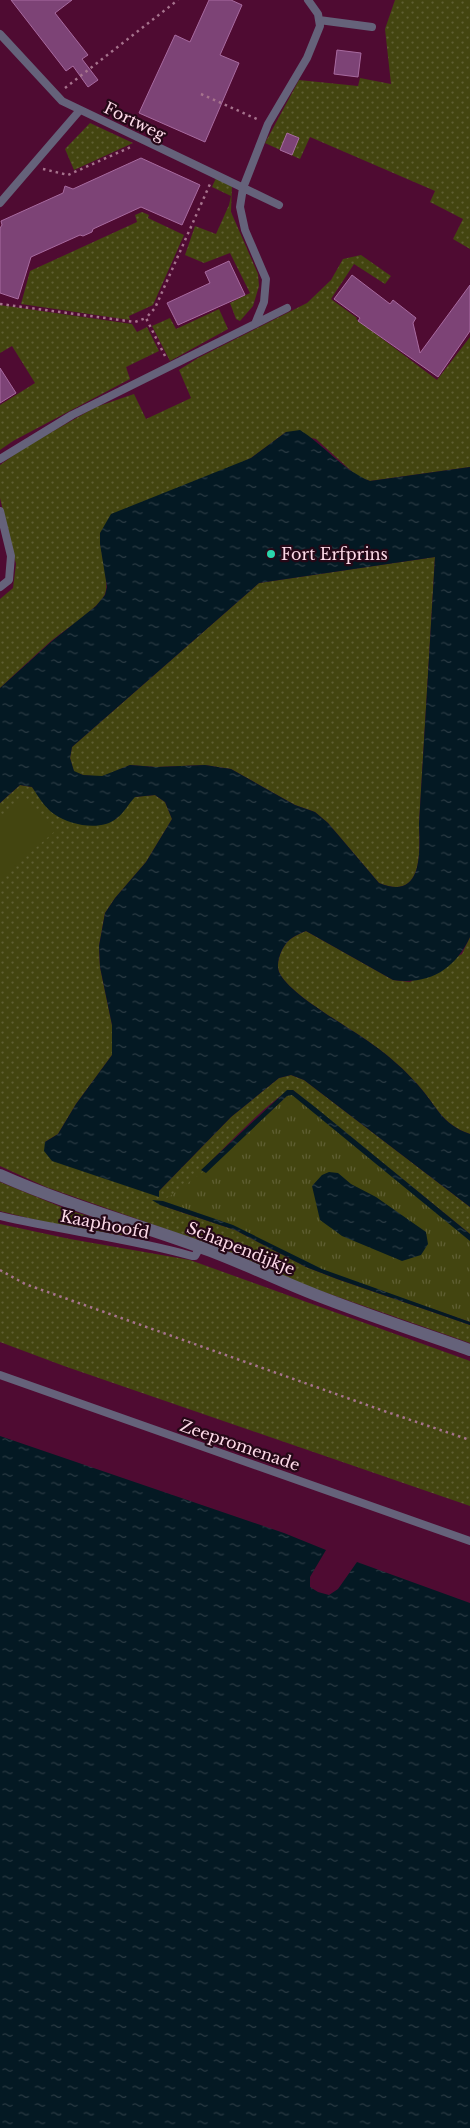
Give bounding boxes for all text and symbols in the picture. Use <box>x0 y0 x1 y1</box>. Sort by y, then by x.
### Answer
street label: Fortweg <box>101 97 170 145</box>
place label: Fort Erfprins <box>281 544 388 564</box>
marker: Fort Erfprins <box>265 548 277 560</box>
street label: Kaaphoofd <box>59 1206 151 1242</box>
street label: Schapendijkje <box>184 1217 298 1279</box>
street label: Zeepromenade <box>177 1415 303 1475</box>

